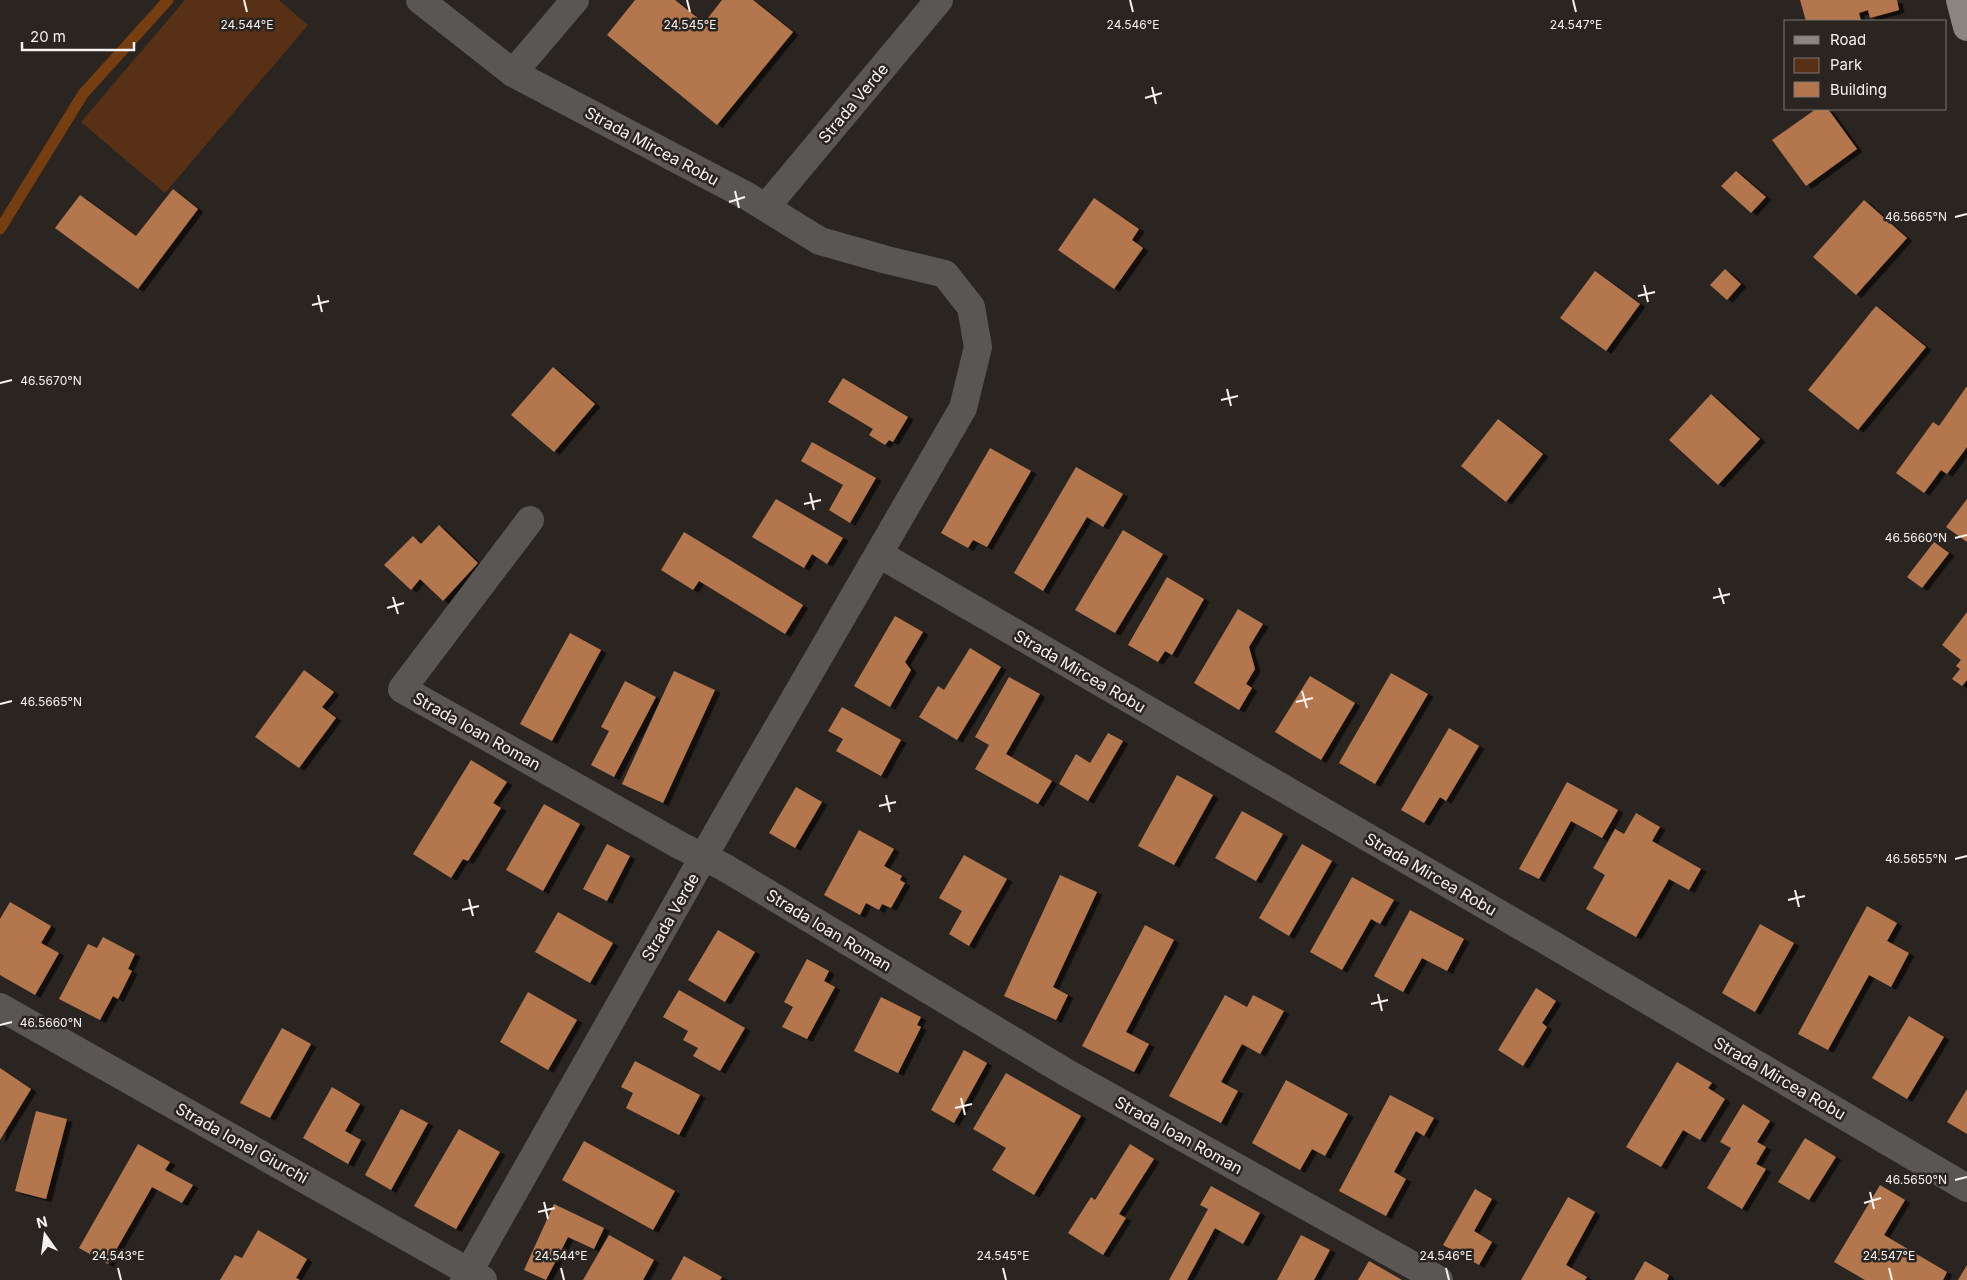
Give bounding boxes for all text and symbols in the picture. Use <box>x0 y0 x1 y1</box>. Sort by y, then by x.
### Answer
text: 24.544°E <box>220 17 274 32</box>
text: 24.545°E <box>664 17 716 32</box>
text: 24.546°E <box>1107 17 1159 32</box>
text: 24.547°E <box>1550 17 1602 32</box>
scale bar <box>22 20 135 52</box>
legend <box>1784 20 1947 110</box>
text: 20 m <box>30 27 66 46</box>
text: Road <box>1830 30 1866 49</box>
text: Park <box>1830 55 1863 74</box>
street label: Strada Verde <box>814 59 892 147</box>
text: Building <box>1830 80 1887 99</box>
street label: Strada Mircea Robu <box>582 102 722 190</box>
text: 46.5665°N <box>1885 209 1947 224</box>
text: 46.5670°N <box>20 373 82 388</box>
text: 46.5660°N <box>1885 530 1947 545</box>
street label: Strada Mircea Robu <box>1011 625 1149 717</box>
street label: Strada Ioan Roman <box>410 688 544 774</box>
text: 46.5665°N <box>20 694 82 709</box>
street label: Strada Mircea Robu <box>1362 828 1500 920</box>
text: 46.5655°N <box>1885 851 1947 866</box>
street label: Strada Verde <box>637 869 703 965</box>
street label: Strada Ioan Roman <box>763 885 895 975</box>
text: 46.5660°N <box>20 1015 82 1030</box>
street label: Strada Mircea Robu <box>1711 1032 1849 1124</box>
street label: Strada Ioan Roman <box>1112 1092 1246 1178</box>
street label: Strada Ionel Giurchi <box>172 1098 312 1188</box>
text: 46.5650°N <box>1885 1172 1947 1187</box>
north arrow <box>20 1210 70 1260</box>
text: N <box>35 1212 49 1231</box>
text: 24.543°E <box>92 1248 144 1263</box>
text: 24.544°E <box>534 1248 588 1263</box>
text: 24.545°E <box>977 1248 1029 1263</box>
text: 24.546°E <box>1420 1248 1472 1263</box>
text: 24.547°E <box>1863 1248 1915 1263</box>

